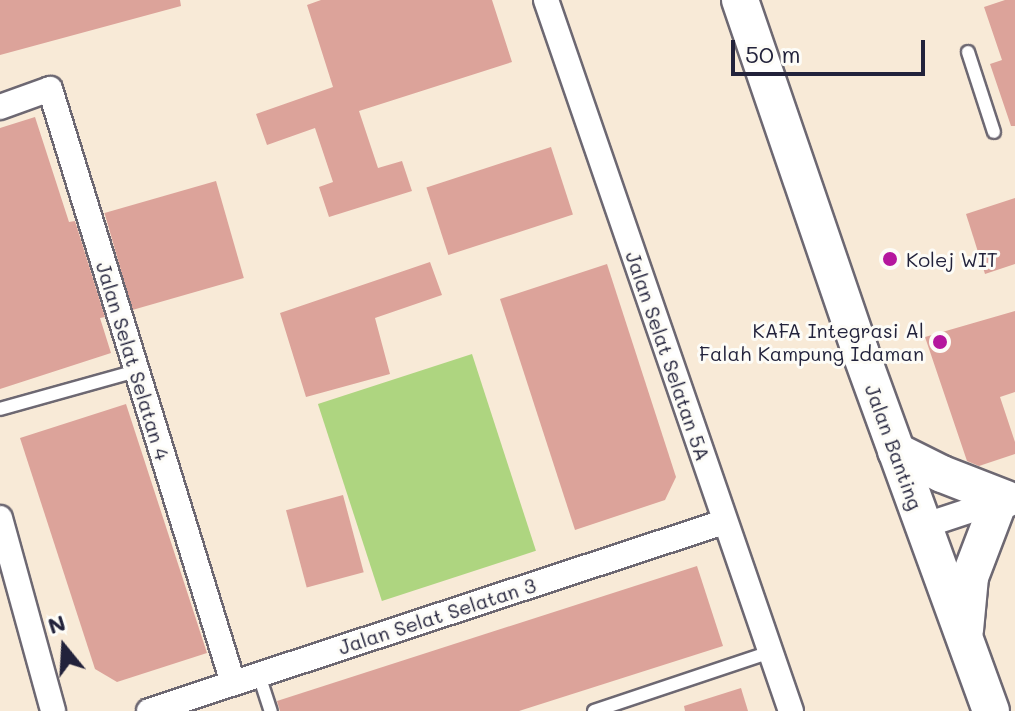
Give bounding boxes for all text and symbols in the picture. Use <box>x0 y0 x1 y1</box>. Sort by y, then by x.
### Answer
scale bar <box>735 24 929 74</box>
text: 50 m <box>745 38 801 69</box>
place label: Kolej WIT <box>906 247 998 271</box>
street label: Jalan Selat Selatan 5A <box>621 248 715 464</box>
marker: Kolej WIT <box>881 250 899 268</box>
street label: Jalan Selat Selatan 4 <box>91 259 175 463</box>
place label: KAFA Integrasi Al Falah Kampung Idaman <box>699 318 924 365</box>
marker: KAFA Integrasi Al Falah Kampung Idaman <box>931 333 949 351</box>
street label: Jalan Banting <box>860 381 928 513</box>
street label: Jalan Selat Selatan 3 <box>335 573 539 659</box>
north arrow <box>24 607 104 687</box>
text: N <box>44 607 69 640</box>

